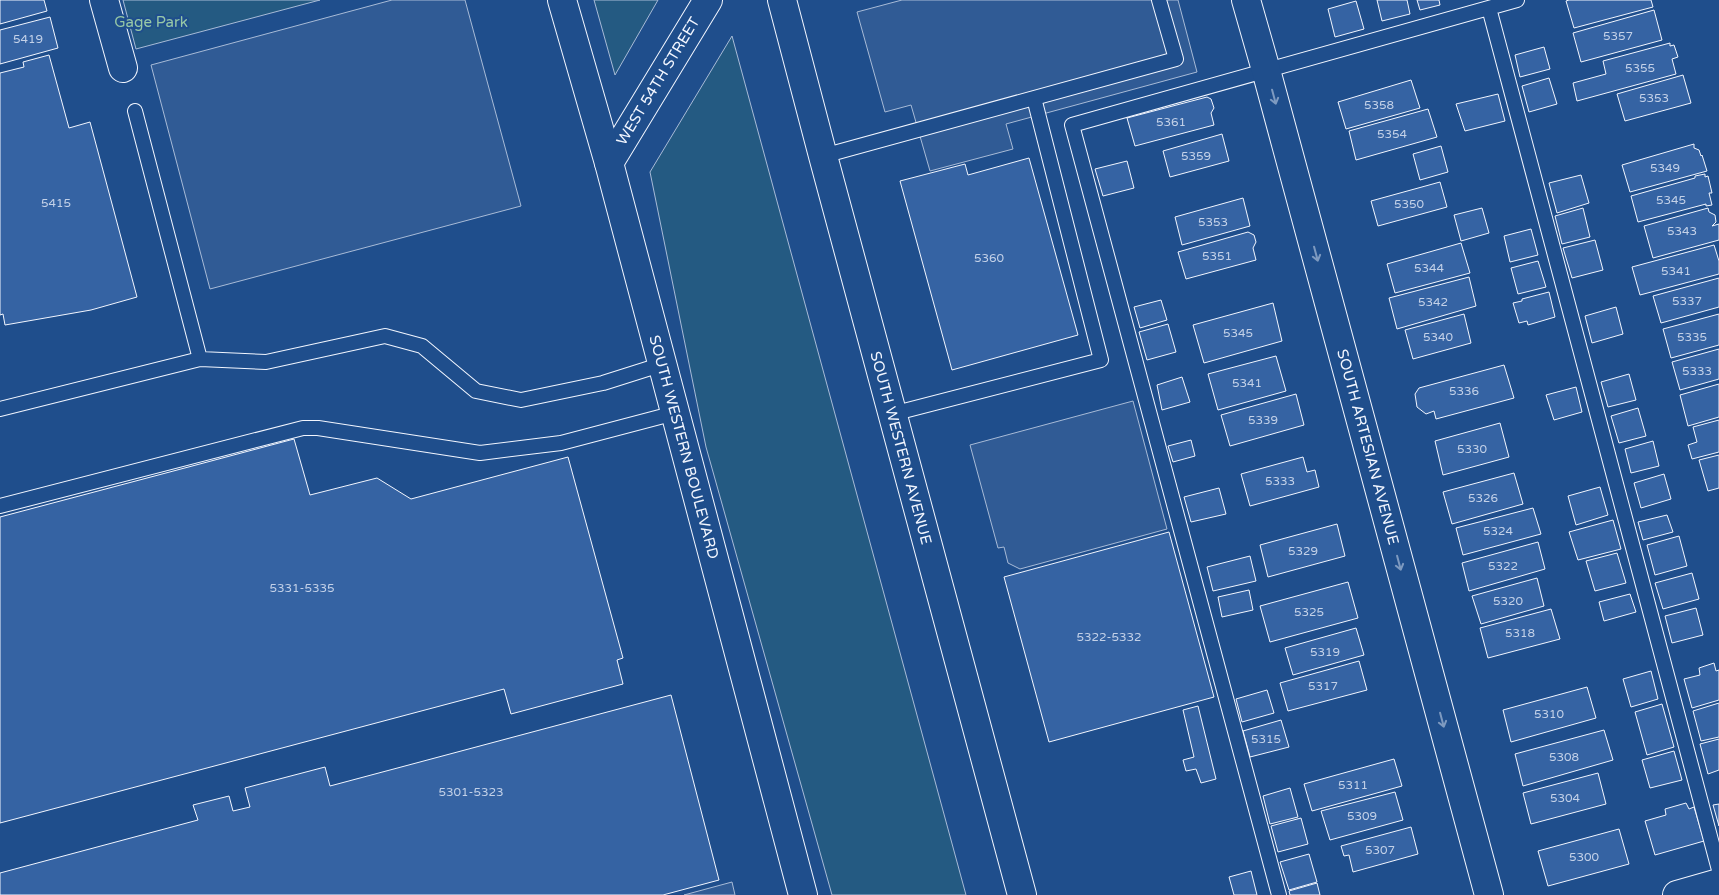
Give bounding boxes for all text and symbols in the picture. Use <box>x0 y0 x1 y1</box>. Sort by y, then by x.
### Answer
park label: Gage Park <box>114 13 188 31</box>
street label: WEST 54TH STREET <box>613 14 703 148</box>
house number: 5357 <box>1603 29 1633 43</box>
house number: 5419 <box>13 32 43 46</box>
house number: 5355 <box>1625 61 1655 75</box>
one-way arrow <box>1269 89 1279 105</box>
house number: 5353 <box>1639 91 1669 105</box>
house number: 5358 <box>1364 98 1394 112</box>
house number: 5361 <box>1156 115 1186 129</box>
house number: 5354 <box>1377 127 1408 141</box>
house number: 5359 <box>1181 149 1211 163</box>
house number: 5349 <box>1650 161 1680 175</box>
house number: 5345 <box>1656 193 1686 207</box>
house number: 5415 <box>41 196 71 210</box>
house number: 5350 <box>1394 197 1425 211</box>
house number: 5353 <box>1198 215 1228 229</box>
house number: 5343 <box>1667 224 1697 238</box>
one-way arrow <box>1312 246 1321 262</box>
house number: 5351 <box>1202 249 1232 263</box>
house number: 5360 <box>974 251 1005 265</box>
house number: 5344 <box>1414 261 1445 275</box>
house number: 5341 <box>1661 264 1691 278</box>
house number: 5337 <box>1672 294 1702 308</box>
house number: 5342 <box>1418 295 1448 309</box>
house number: 5345 <box>1223 326 1253 340</box>
house number: 5340 <box>1423 330 1454 344</box>
house number: 5335 <box>1677 330 1707 344</box>
street label: SOUTH WESTERN BOULEVARD <box>645 333 723 561</box>
street label: SOUTH ARTESIAN AVENUE <box>1333 347 1403 547</box>
street label: SOUTH WESTERN AVENUE <box>867 349 935 547</box>
house number: 5333 <box>1682 364 1712 378</box>
house number: 5341 <box>1232 376 1262 390</box>
house number: 5336 <box>1449 384 1479 398</box>
house number: 5339 <box>1248 413 1278 427</box>
house number: 5330 <box>1457 442 1488 456</box>
house number: 5333 <box>1265 474 1295 488</box>
house number: 5326 <box>1468 491 1498 505</box>
house number: 5324 <box>1483 524 1514 538</box>
house number: 5329 <box>1288 544 1318 558</box>
one-way arrow <box>1395 555 1405 571</box>
house number: 5322 <box>1488 559 1518 573</box>
house number: 5331-5335 <box>269 581 335 595</box>
house number: 5320 <box>1493 594 1524 608</box>
house number: 5325 <box>1294 605 1324 619</box>
house number: 5318 <box>1505 626 1535 640</box>
house number: 5322-5332 <box>1076 630 1142 644</box>
house number: 5319 <box>1310 645 1340 659</box>
house number: 5317 <box>1308 679 1338 693</box>
house number: 5310 <box>1534 707 1565 721</box>
one-way arrow <box>1437 712 1447 728</box>
house number: 5315 <box>1251 732 1281 746</box>
house number: 5308 <box>1549 750 1579 764</box>
house number: 5311 <box>1338 778 1368 792</box>
house number: 5301-5323 <box>438 785 504 799</box>
house number: 5304 <box>1550 791 1581 805</box>
house number: 5309 <box>1347 809 1377 823</box>
house number: 5307 <box>1365 843 1395 857</box>
house number: 5300 <box>1569 850 1600 864</box>

